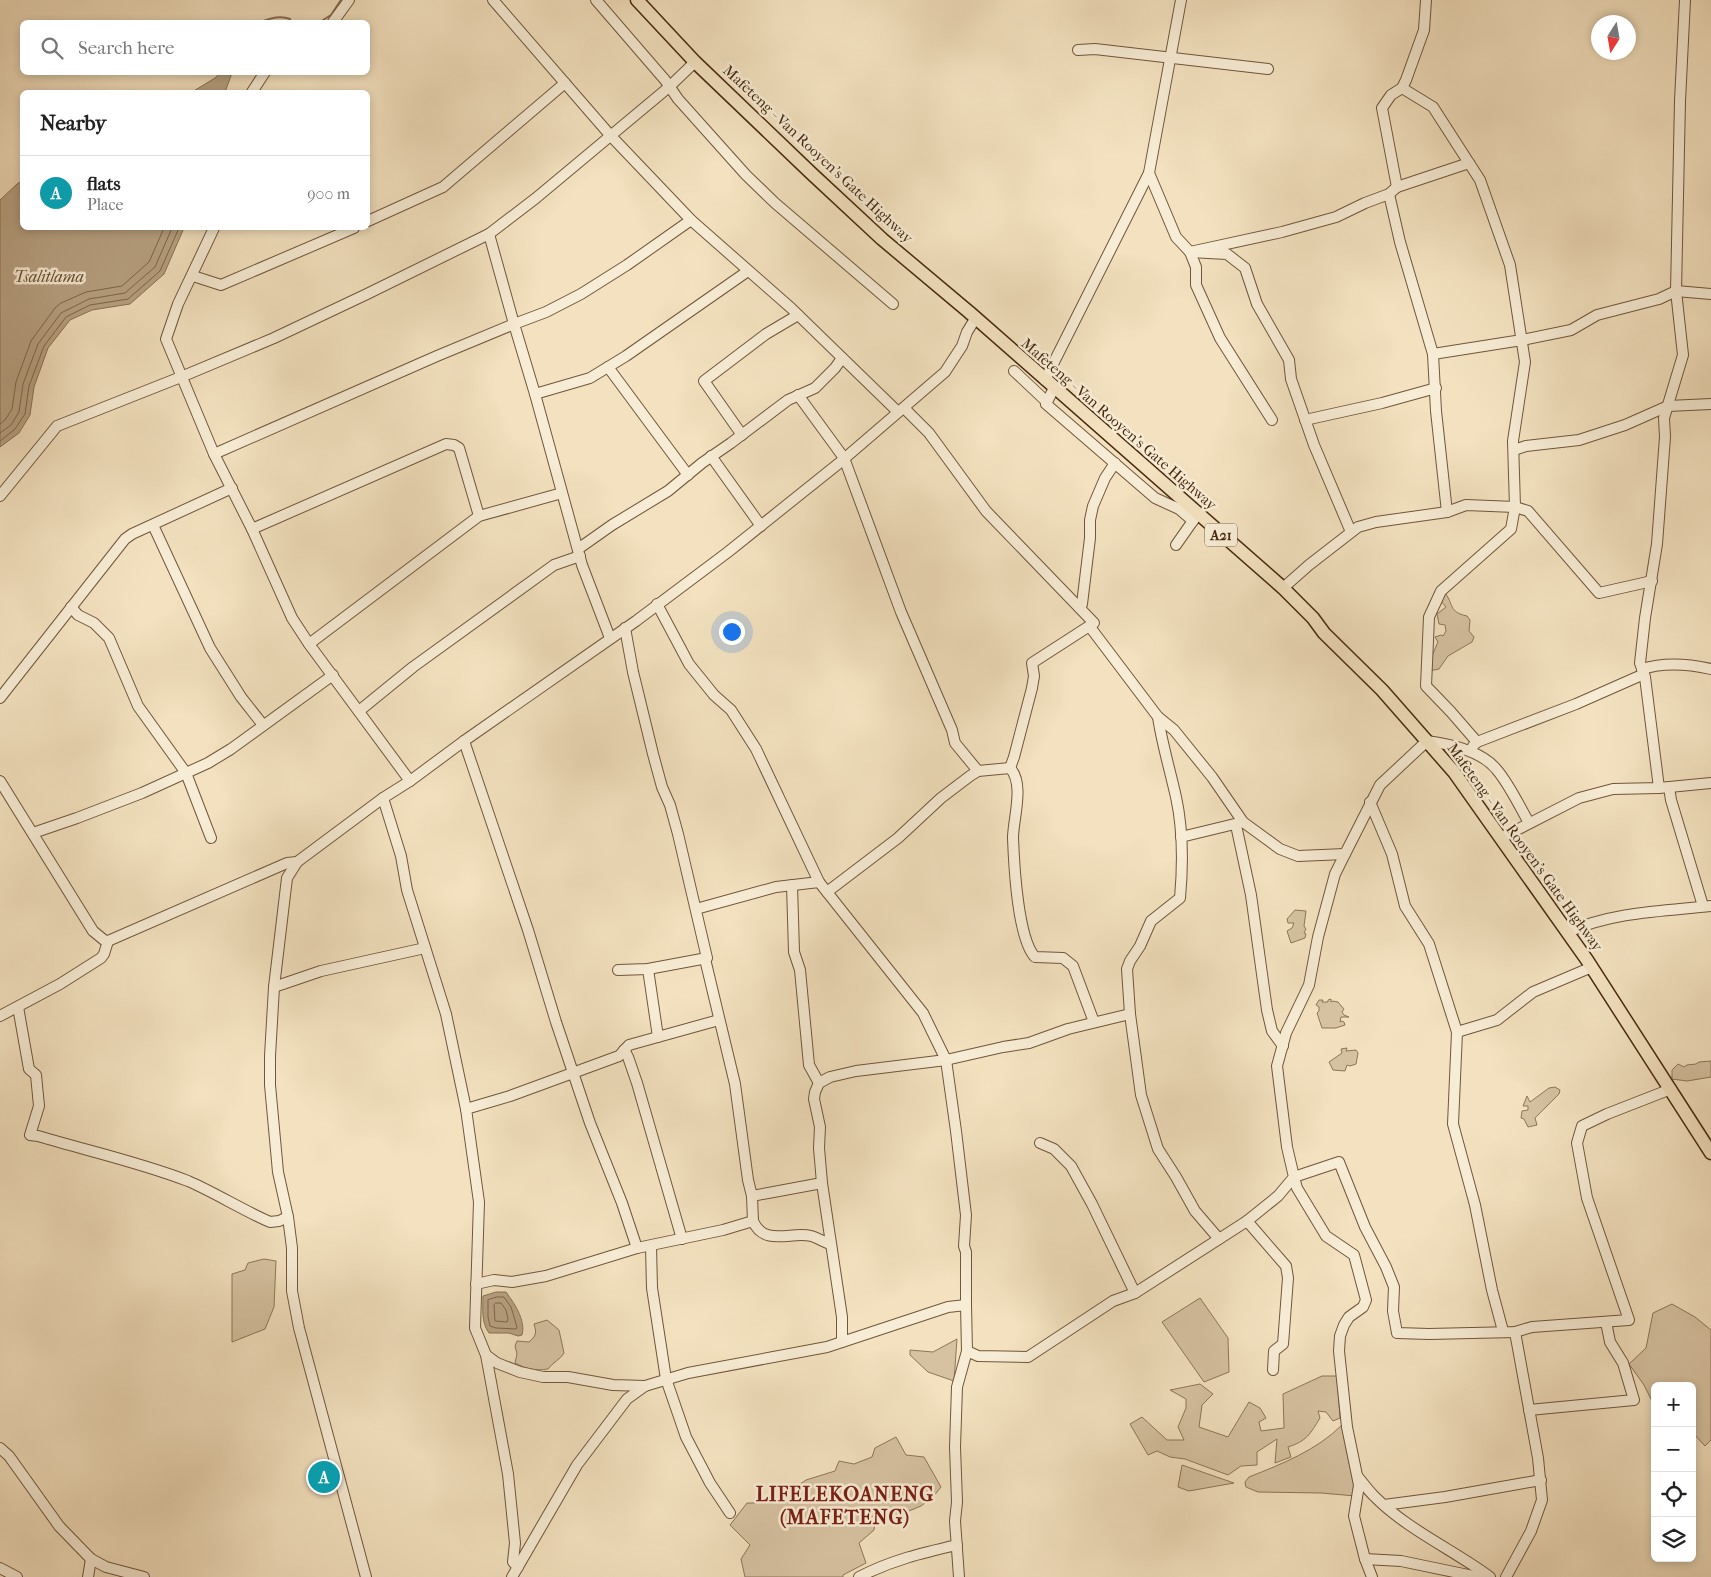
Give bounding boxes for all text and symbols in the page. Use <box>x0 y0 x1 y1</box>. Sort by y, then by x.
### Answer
north arrow <box>1591 15 1636 60</box>
search box <box>20 20 370 75</box>
icon: search <box>38 34 66 62</box>
text: Search here <box>78 37 174 59</box>
street label: Mafeteng - Van Rooyen's Gate Highway <box>719 61 917 248</box>
text: Nearby <box>40 111 106 135</box>
text: flats <box>87 173 120 195</box>
text: A <box>51 184 61 203</box>
text: 900 m <box>307 184 350 203</box>
text: Place <box>87 195 123 214</box>
water label: Tsalitlama <box>14 267 84 286</box>
street label: Mafeteng - Van Rooyen's Gate Highway <box>1018 334 1221 514</box>
road number: A21 <box>1205 524 1237 546</box>
your location <box>719 619 745 645</box>
street label: Mafeteng - Van Rooyen's Gate Highway <box>1443 739 1607 955</box>
map controls <box>1651 1382 1696 1562</box>
button: + <box>1651 1382 1696 1427</box>
button: − <box>1651 1427 1696 1472</box>
pin: A <box>308 1458 340 1496</box>
button: locate <box>1651 1472 1696 1517</box>
district label: LIFELEKOANENG (MAFETENG) <box>756 1483 934 1529</box>
button: layers <box>1651 1517 1696 1562</box>

